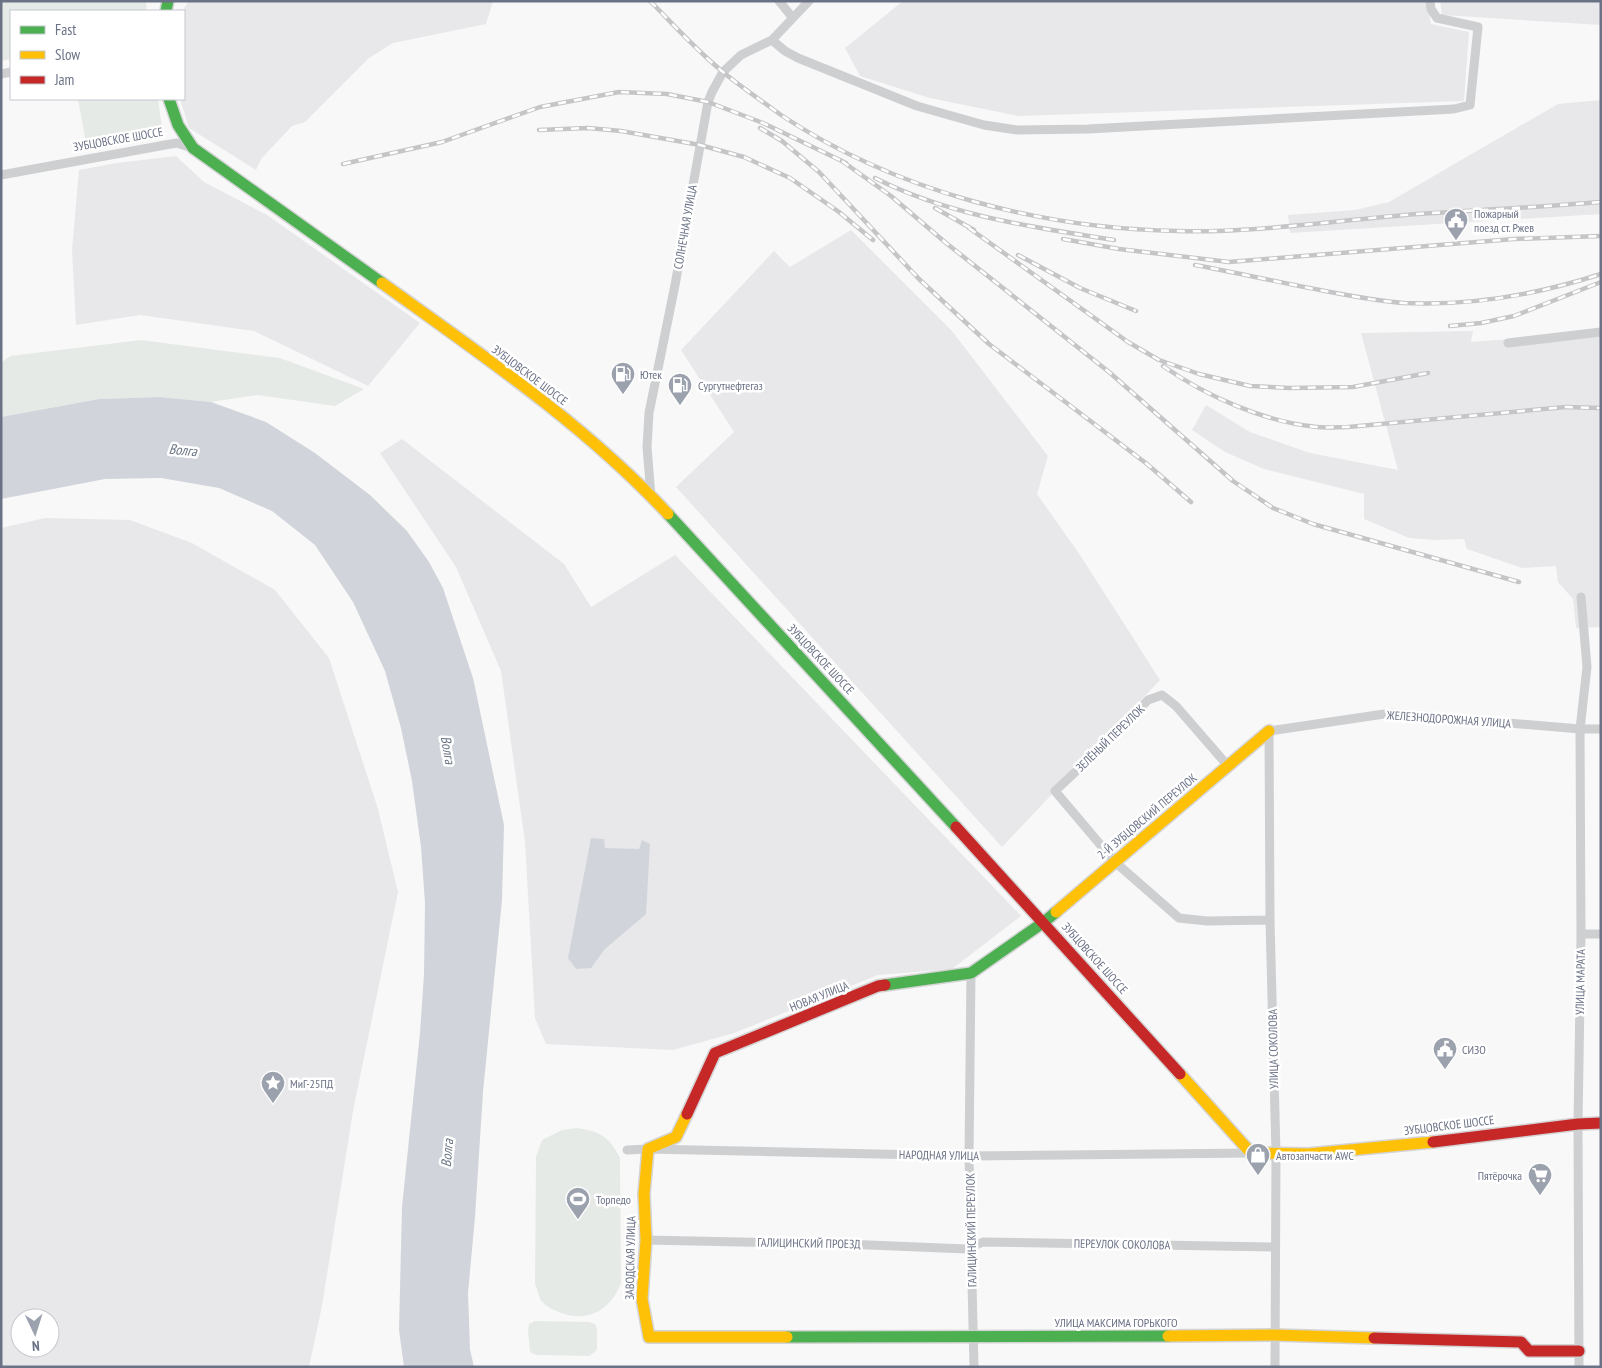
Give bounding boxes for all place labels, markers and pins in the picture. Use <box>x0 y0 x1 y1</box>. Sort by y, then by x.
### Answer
place label: Пожарный поезд ст. Ржев <box>1474 206 1534 235</box>
public building icon: Пожарный поезд ст. Ржев <box>1443 207 1469 241</box>
fuel station icon: Ютек <box>610 361 636 395</box>
place label: Ютек <box>640 367 662 382</box>
fuel station icon: Сургутнефтегаз <box>667 372 693 406</box>
place label: Сургутнефтегаз <box>698 378 763 393</box>
public building icon: СИЗО <box>1432 1036 1458 1070</box>
place label: СИЗО <box>1462 1042 1486 1057</box>
place icon: МиГ-25ПД <box>260 1070 286 1104</box>
place label: МиГ-25ПД <box>290 1076 334 1091</box>
shop icon: Автозапчасти AWC <box>1245 1142 1271 1176</box>
place label: Автозапчасти AWC <box>1276 1148 1354 1163</box>
supermarket icon: Пятёрочка <box>1527 1162 1553 1196</box>
place label: Пятёрочка <box>1478 1168 1522 1183</box>
sports icon: Торпедо <box>565 1186 591 1220</box>
place label: Торпедо <box>596 1192 631 1207</box>

